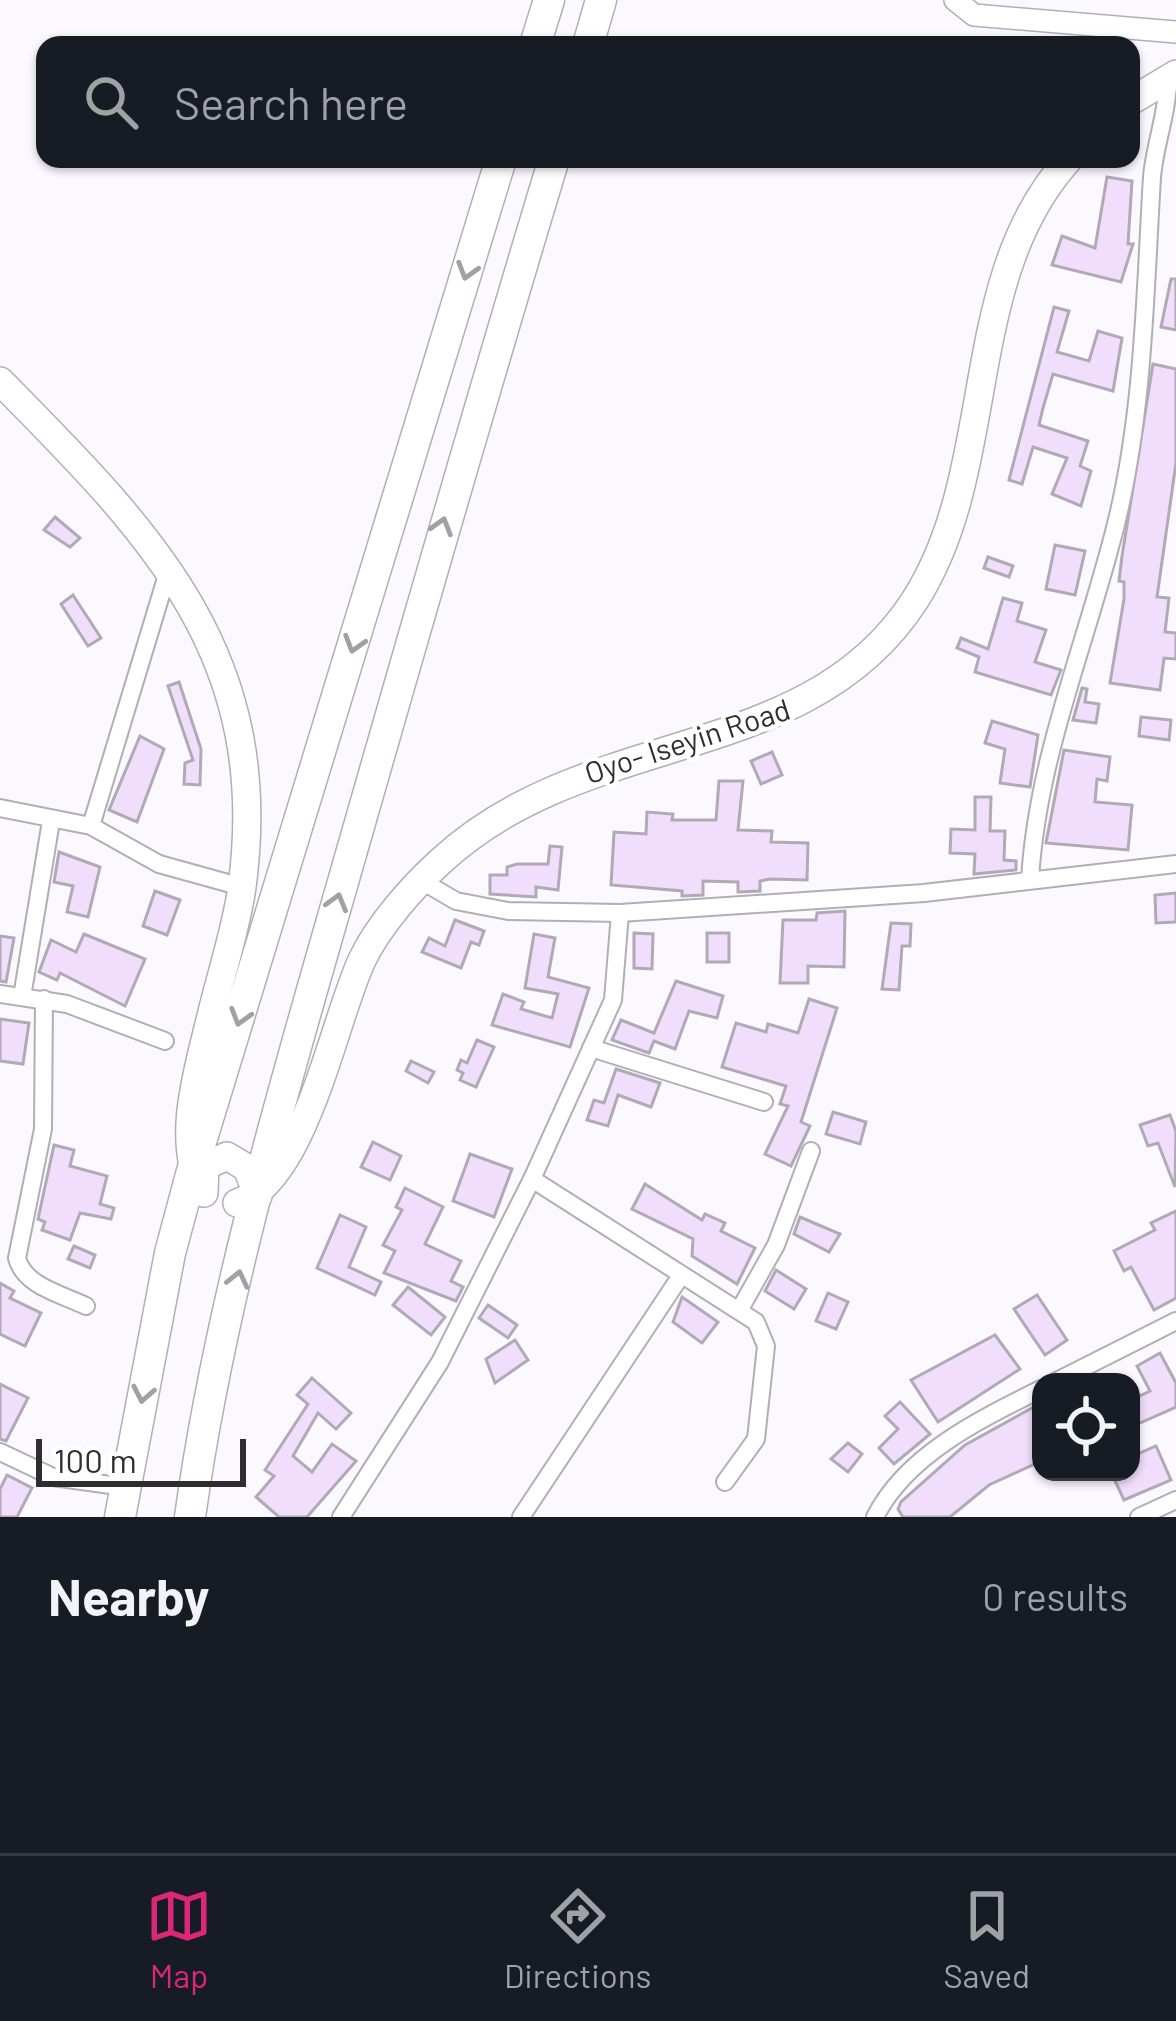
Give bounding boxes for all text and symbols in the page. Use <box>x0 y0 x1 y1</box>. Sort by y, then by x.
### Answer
search box <box>36 36 1140 168</box>
icon: search <box>78 69 144 135</box>
text: Search here <box>174 75 408 129</box>
one-way arrow <box>456 260 481 281</box>
one-way arrow <box>428 516 453 537</box>
one-way arrow <box>343 633 368 654</box>
street label: Oyo- Iseyin Road <box>580 690 794 790</box>
one-way arrow <box>323 892 348 913</box>
one-way arrow <box>229 1006 254 1027</box>
one-way arrow <box>224 1269 249 1289</box>
map controls <box>1032 1373 1140 1481</box>
button: locate <box>1032 1373 1140 1481</box>
one-way arrow <box>131 1384 157 1404</box>
scale bar <box>36 1433 246 1486</box>
text: 100 m <box>54 1440 137 1480</box>
text: Nearby <box>48 1565 209 1626</box>
text: 0 results <box>982 1572 1128 1619</box>
tab: Map <box>146 1883 212 1995</box>
tab: Directions <box>504 1883 651 1995</box>
tab: Saved <box>943 1883 1030 1995</box>

